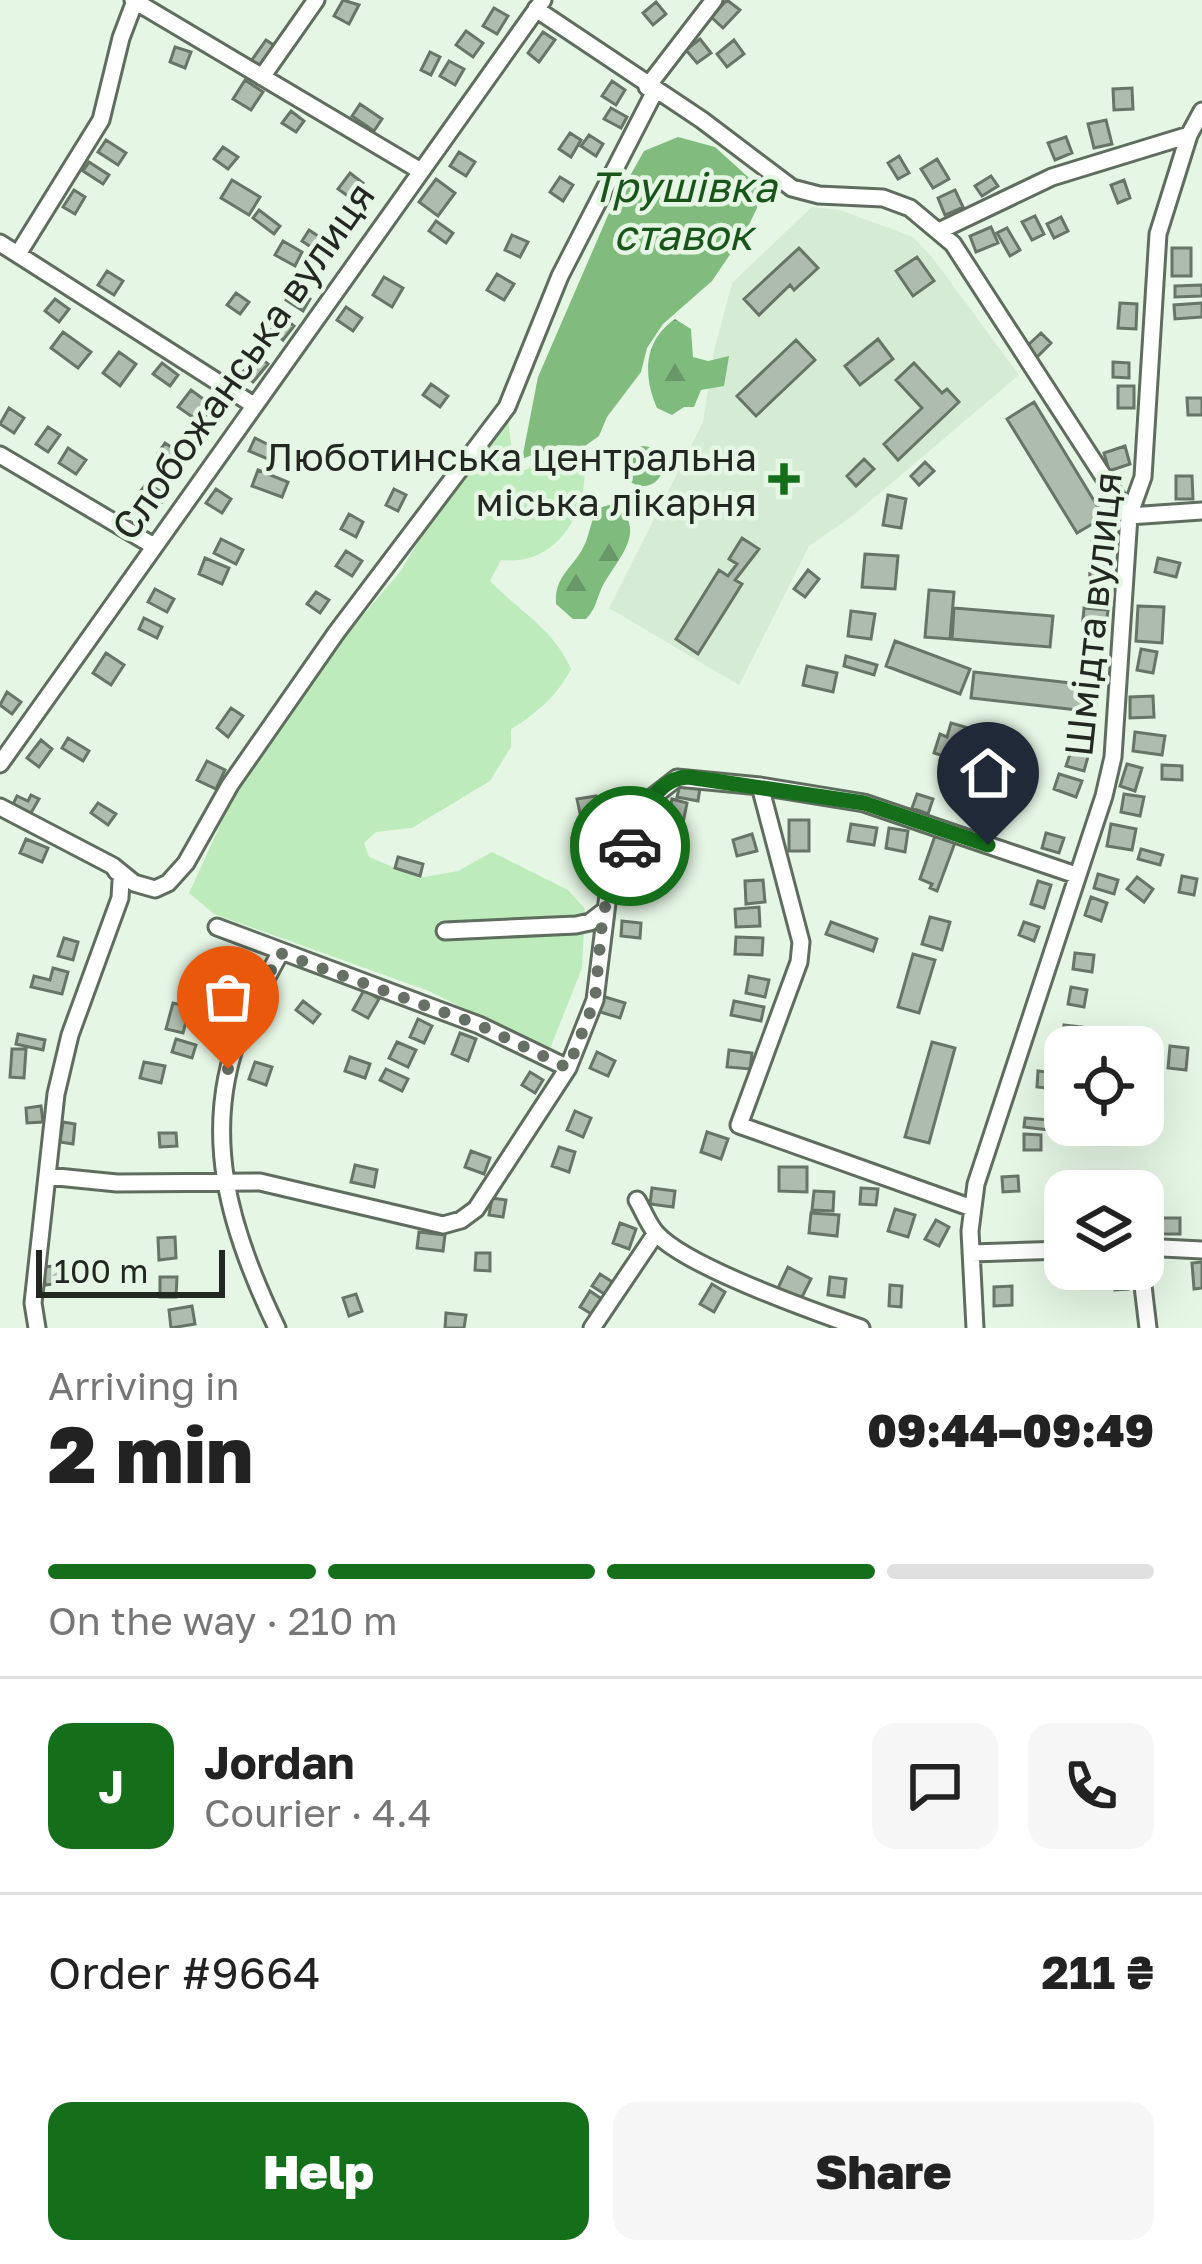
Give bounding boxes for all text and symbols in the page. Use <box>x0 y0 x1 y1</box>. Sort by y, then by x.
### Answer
water label: Трушівка ставок <box>589 161 778 259</box>
street label: Слобожанська вулиця <box>101 173 384 548</box>
place label: Люботинська центральна міська лікарня <box>266 433 757 525</box>
marker: Люботинська центральна міська лікарня <box>768 463 800 495</box>
street label: Шмідта вулиця <box>1054 470 1131 758</box>
pin <box>937 722 1039 845</box>
icon: home <box>955 740 1021 806</box>
courier <box>570 786 690 906</box>
icon: car <box>597 813 663 879</box>
pin <box>177 946 279 1069</box>
icon: bag <box>195 964 261 1030</box>
map controls <box>1044 1026 1164 1290</box>
button: locate <box>1044 1026 1164 1146</box>
button: layers <box>1044 1170 1164 1290</box>
scale bar <box>36 1244 225 1297</box>
text: 100 m <box>54 1251 148 1290</box>
text: Arriving in <box>48 1362 239 1409</box>
text: 09:44–09:49 <box>867 1403 1154 1457</box>
text: 2 min <box>48 1407 253 1500</box>
text: On the way · 210 m <box>48 1597 398 1644</box>
button: chat <box>872 1723 998 1849</box>
button: phone <box>1028 1723 1154 1849</box>
text: Jordan <box>204 1735 355 1789</box>
text: J <box>98 1759 124 1813</box>
text: Courier · 4.4 <box>204 1789 432 1836</box>
text: Order #9664 <box>48 1945 321 1999</box>
text: 211 ₴ <box>1041 1945 1154 1999</box>
button: Help <box>48 2102 589 2240</box>
button: Share <box>613 2102 1154 2240</box>

